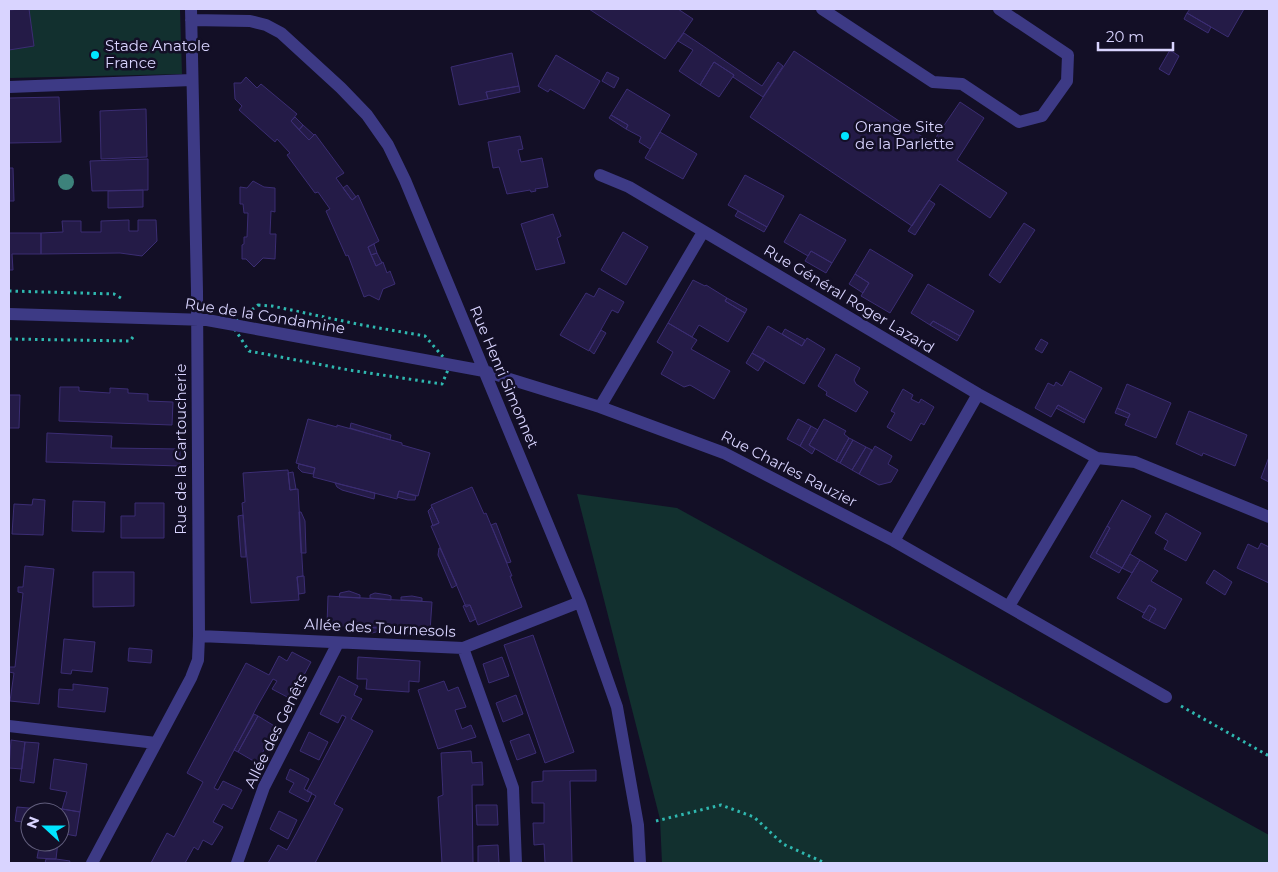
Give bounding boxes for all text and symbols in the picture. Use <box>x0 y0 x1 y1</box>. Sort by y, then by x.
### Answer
scale bar <box>1098 20 1173 52</box>
text: 20 m <box>1106 27 1144 46</box>
place label: Stade Anatole France <box>105 36 210 72</box>
marker: Stade Anatole France <box>89 49 101 61</box>
place label: Orange Site de la Parlette <box>855 117 954 153</box>
marker: Orange Site de la Parlette <box>839 130 851 142</box>
street label: Rue Général Roger Lazard <box>760 240 938 357</box>
street label: Rue de la Condamine <box>184 293 347 338</box>
street label: Rue Henri Simonnet <box>466 303 543 451</box>
street label: Rue de la Cartoucherie <box>171 363 190 535</box>
street label: Rue Charles Rauzier <box>718 426 860 511</box>
street label: Allée des Tournesols <box>304 614 456 641</box>
street label: Allée des Genêts <box>240 671 311 791</box>
north arrow <box>20 802 70 852</box>
text: N <box>22 814 43 831</box>

